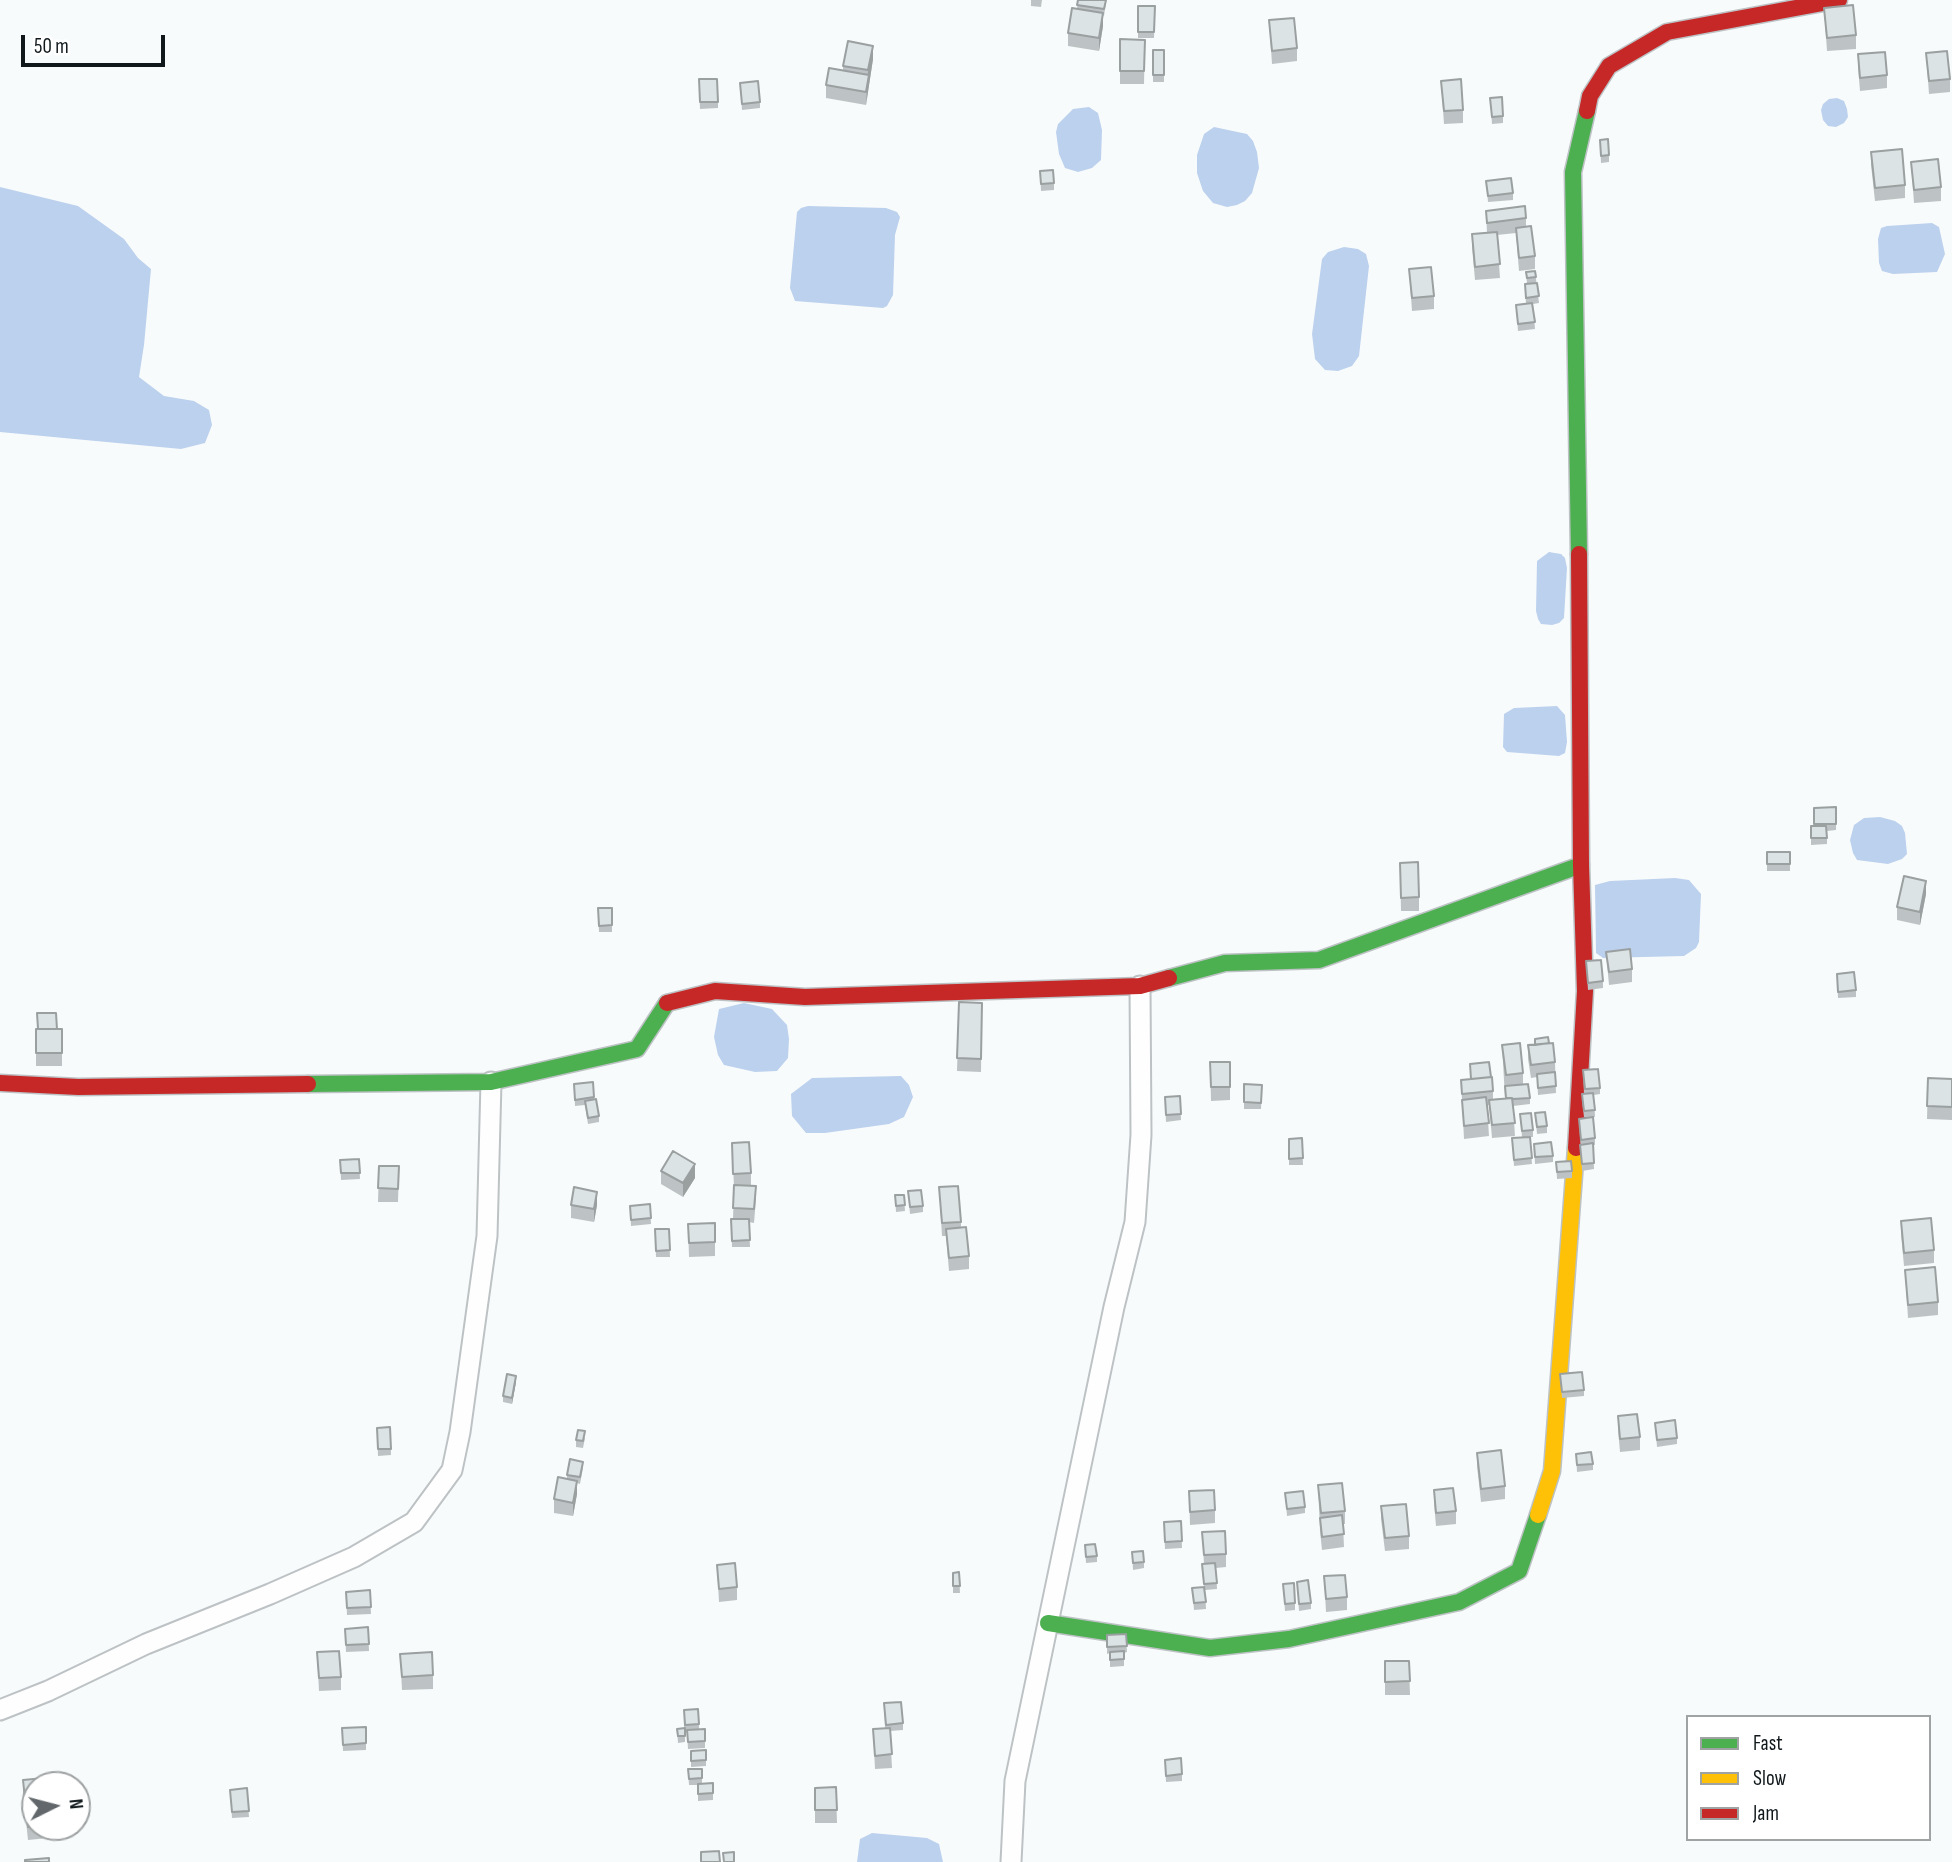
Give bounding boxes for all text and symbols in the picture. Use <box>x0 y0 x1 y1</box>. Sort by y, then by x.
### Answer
scale bar <box>24 21 168 65</box>
text: 50 m <box>34 34 69 59</box>
legend <box>1686 1715 1931 1841</box>
text: Fast <box>1753 1731 1783 1756</box>
text: Slow <box>1753 1766 1786 1791</box>
north arrow <box>21 1771 91 1841</box>
text: N <box>63 1798 87 1810</box>
text: Jam <box>1753 1801 1779 1826</box>

